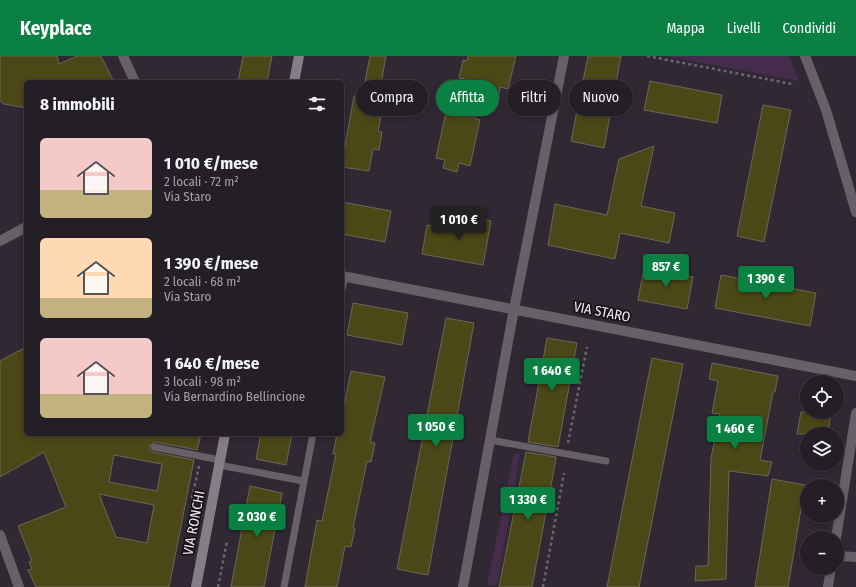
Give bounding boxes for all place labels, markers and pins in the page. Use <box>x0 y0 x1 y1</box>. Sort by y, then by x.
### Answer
pin: 1 010 € <box>422 207 496 241</box>
pin: 857 € <box>638 254 694 288</box>
pin: 1 390 € <box>729 266 803 300</box>
pin: 1 640 € <box>515 358 589 392</box>
pin: 1 050 € <box>399 414 473 448</box>
pin: 1 460 € <box>698 416 772 450</box>
pin: 1 330 € <box>491 487 565 521</box>
pin: 2 030 € <box>220 504 294 538</box>

